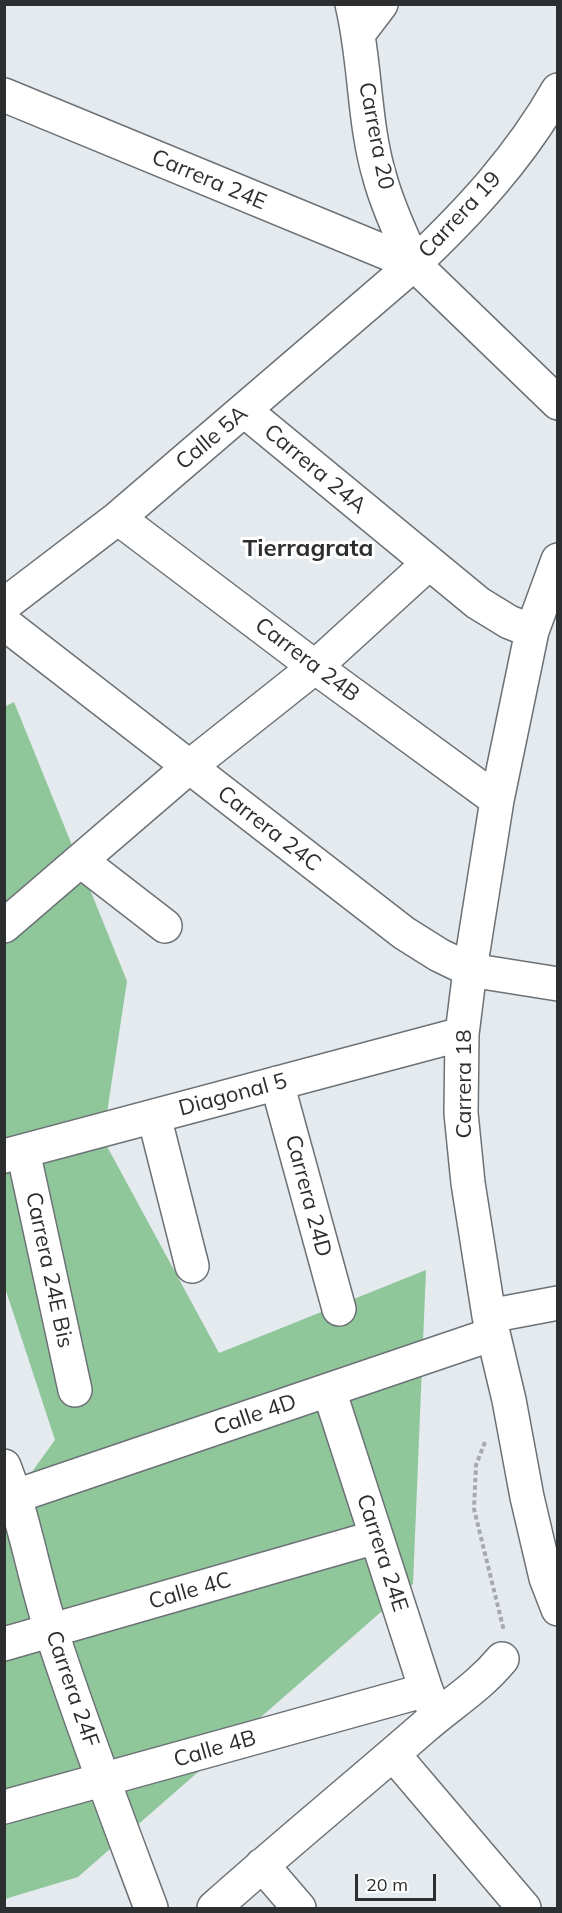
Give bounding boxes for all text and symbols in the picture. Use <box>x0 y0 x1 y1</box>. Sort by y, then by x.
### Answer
street label: Carrera 20 <box>353 80 399 192</box>
street label: Carrera 24E <box>148 144 270 216</box>
street label: Carrera 19 <box>413 166 507 264</box>
street label: Calle 5A <box>171 400 253 476</box>
street label: Carrera 24A <box>259 419 371 519</box>
district label: Tierragrata <box>243 535 373 563</box>
street label: Carrera 24B <box>250 612 364 708</box>
street label: Carrera 24C <box>212 780 326 878</box>
street label: Carrera 18 <box>451 1030 477 1138</box>
street label: Diagonal 5 <box>176 1068 290 1122</box>
street label: Carrera 24D <box>279 1132 337 1260</box>
street label: Carrera 24E Bis <box>20 1190 78 1350</box>
street label: Calle 4D <box>210 1389 300 1441</box>
street label: Carrera 24E <box>351 1491 413 1615</box>
street label: Calle 4C <box>146 1567 234 1615</box>
street label: Carrera 24F <box>40 1627 104 1751</box>
street label: Calle 4B <box>171 1725 259 1773</box>
scale bar <box>358 1862 439 1900</box>
text: 20 m <box>366 1873 408 1896</box>

